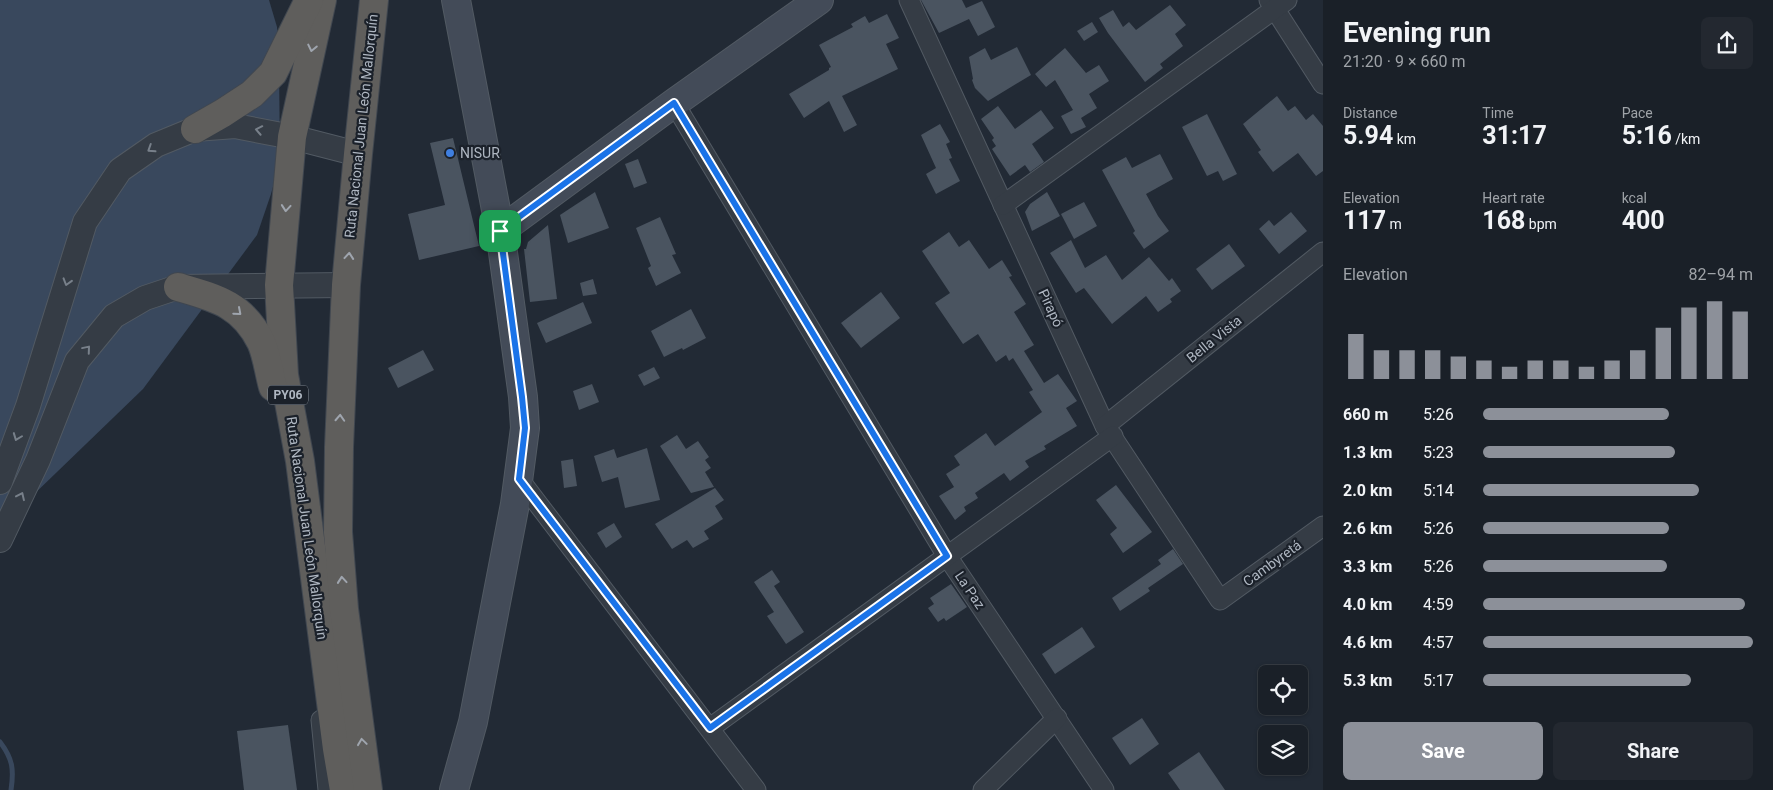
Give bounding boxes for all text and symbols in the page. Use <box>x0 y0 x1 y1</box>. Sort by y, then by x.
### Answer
street label: Ruta Nacional Juan León Mallorquín <box>341 13 381 239</box>
text: Evening run <box>1343 16 1491 49</box>
button: share <box>1701 17 1753 69</box>
one-way arrow <box>307 43 318 52</box>
text: 21:20 · 9 × 660 m <box>1343 52 1465 71</box>
text: Distance <box>1343 105 1398 121</box>
text: Time <box>1482 105 1514 121</box>
text: Pace <box>1622 105 1653 121</box>
text: 5.94 <box>1343 121 1393 150</box>
text: 31:17 <box>1482 121 1547 150</box>
text: 5:16 <box>1622 121 1672 150</box>
one-way arrow <box>255 126 264 136</box>
text: km <box>1393 131 1416 147</box>
text: /km <box>1672 131 1700 147</box>
one-way arrow <box>147 143 156 153</box>
place label: NISUR <box>460 145 500 161</box>
marker: NISUR <box>444 147 456 159</box>
text: Elevation <box>1343 190 1400 206</box>
text: Heart rate <box>1482 190 1545 206</box>
text: kcal <box>1622 190 1647 206</box>
one-way arrow <box>281 204 292 212</box>
text: 117 <box>1343 206 1386 235</box>
text: 168 <box>1482 206 1525 235</box>
text: 400 <box>1622 206 1665 235</box>
pin <box>479 210 521 252</box>
text: m <box>1386 216 1402 232</box>
text: bpm <box>1525 216 1557 232</box>
icon: arrive <box>486 217 514 245</box>
one-way arrow <box>343 252 354 260</box>
text: Elevation <box>1343 265 1408 284</box>
text: 82–94 m <box>1689 265 1753 284</box>
one-way arrow <box>62 277 72 286</box>
street label: Pirapó <box>1035 286 1067 330</box>
one-way arrow <box>233 306 242 315</box>
street label: Bella Vista <box>1183 312 1245 366</box>
one-way arrow <box>81 345 90 354</box>
road number: PY06 <box>268 386 308 404</box>
text: 660 m <box>1343 405 1388 424</box>
text: 5:26 <box>1423 405 1454 424</box>
one-way arrow <box>335 414 346 422</box>
street label: Ruta Nacional Juan León Mallorquín <box>283 415 331 641</box>
one-way arrow <box>13 432 23 441</box>
text: 1.3 km <box>1343 443 1392 462</box>
text: 5:23 <box>1423 443 1454 462</box>
text: 2.0 km <box>1343 481 1392 500</box>
text: 5:14 <box>1423 481 1454 500</box>
one-way arrow <box>15 492 25 501</box>
text: 2.6 km <box>1343 519 1392 538</box>
text: 5:26 <box>1423 519 1454 538</box>
street label: Cambyretá <box>1240 537 1304 589</box>
text: 3.3 km <box>1343 557 1392 576</box>
text: 5:26 <box>1423 557 1454 576</box>
street label: La Paz <box>952 568 988 612</box>
one-way arrow <box>336 576 347 584</box>
text: 4.0 km <box>1343 595 1392 614</box>
text: 4:59 <box>1423 595 1454 614</box>
text: 4.6 km <box>1343 633 1392 652</box>
text: 4:57 <box>1423 633 1454 652</box>
map controls <box>1258 665 1308 775</box>
button: locate <box>1258 665 1308 715</box>
text: 5.3 km <box>1343 671 1392 690</box>
text: 5:17 <box>1423 671 1454 690</box>
button: Save <box>1343 722 1543 780</box>
button: Share <box>1553 722 1753 780</box>
button: layers <box>1258 725 1308 775</box>
one-way arrow <box>357 737 367 746</box>

